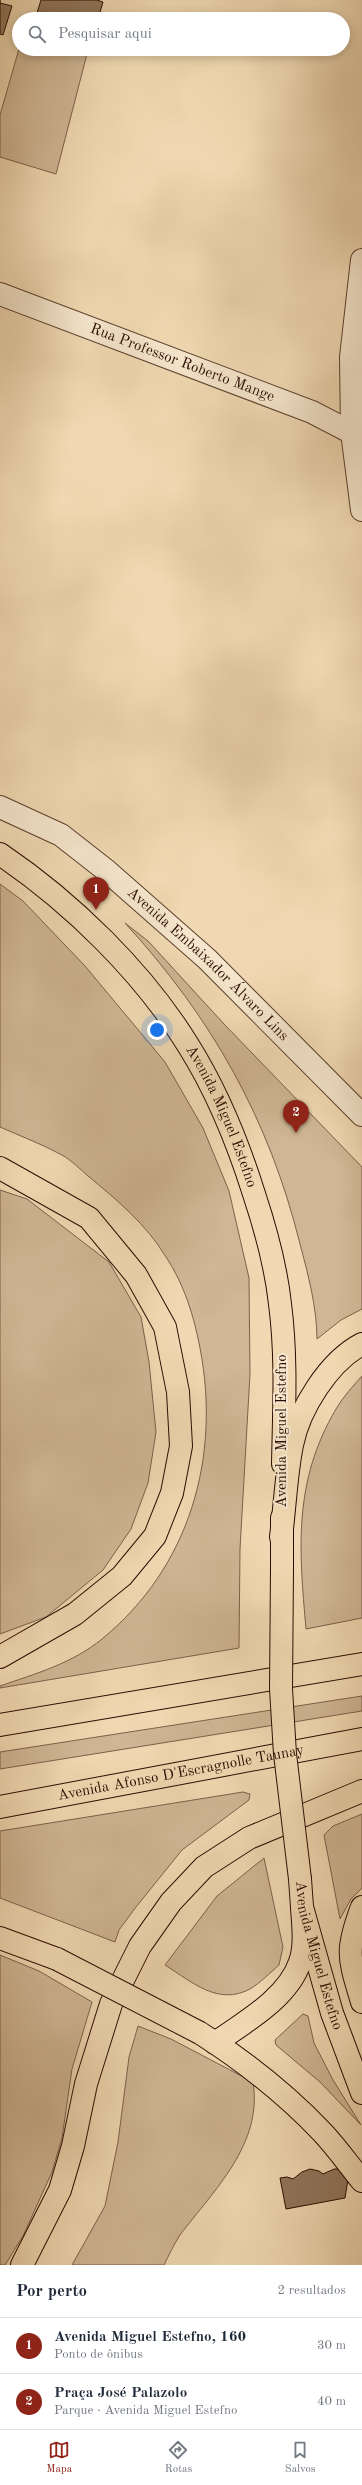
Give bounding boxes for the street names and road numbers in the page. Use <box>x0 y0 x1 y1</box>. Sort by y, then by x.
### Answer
street label: Rua Professor Roberto Mange <box>88 321 277 405</box>
street label: Avenida Embaixador Álvaro Lins <box>124 885 291 1044</box>
street label: Avenida Miguel Estefno <box>183 1043 259 1189</box>
street label: Avenida Miguel Estefno <box>275 1354 290 1508</box>
street label: Avenida Afonso D'Escragnolle Taunay <box>56 1743 305 1804</box>
street label: Avenida Miguel Estefno <box>293 1881 345 2032</box>

